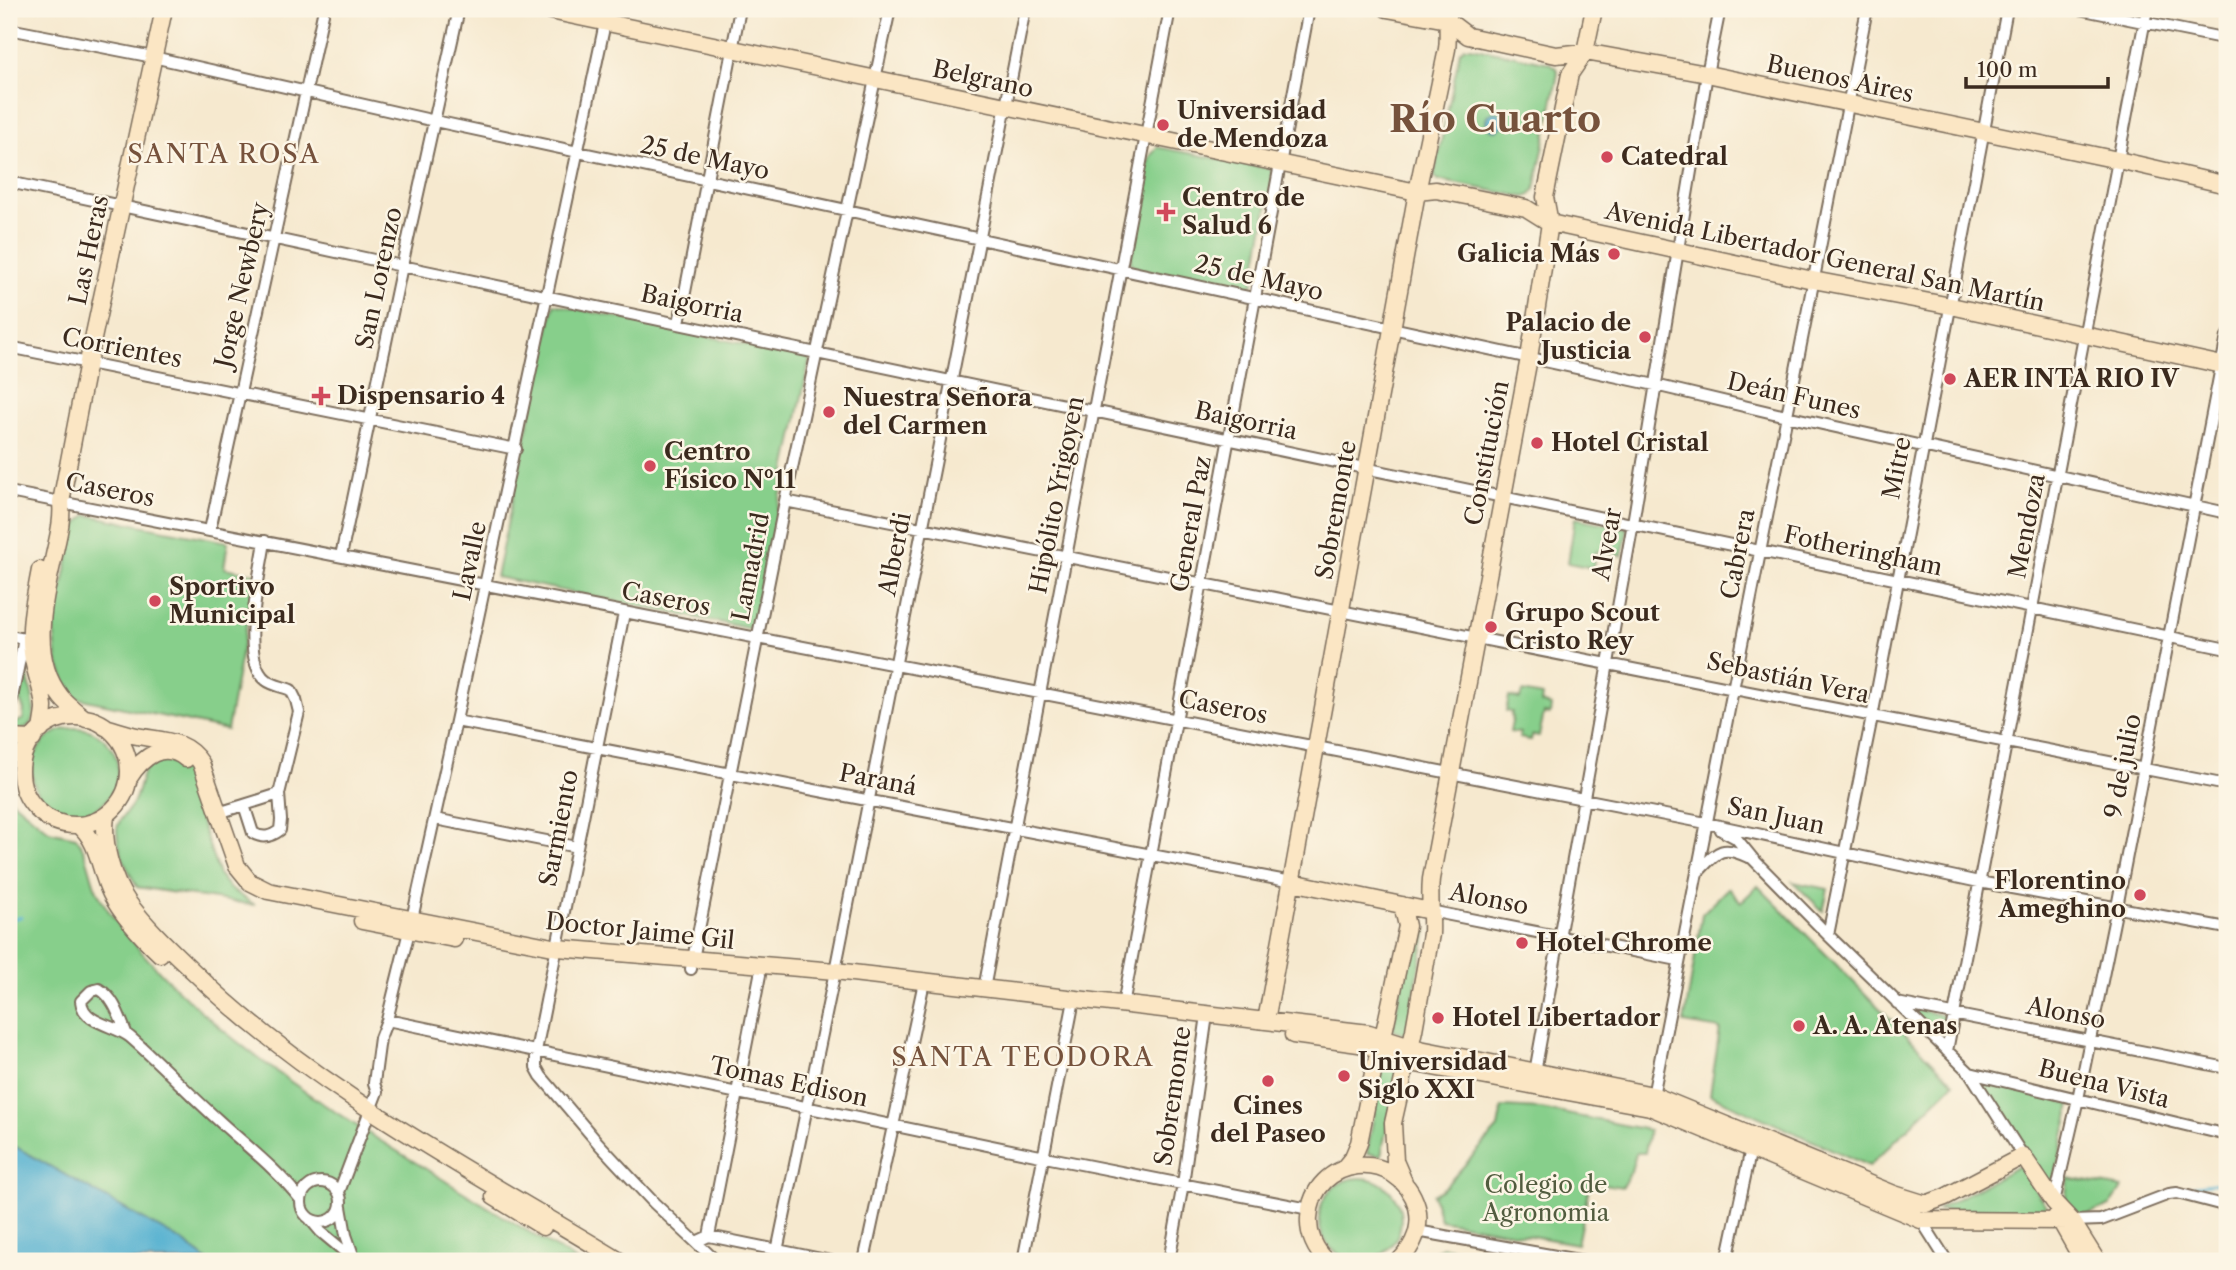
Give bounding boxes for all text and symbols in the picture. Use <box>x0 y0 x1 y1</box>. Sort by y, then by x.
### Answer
scale bar <box>1966 46 2108 90</box>
street label: Buenos Aires <box>1764 49 1916 108</box>
street label: Belgrano <box>930 54 1036 103</box>
text: 100 m <box>1977 57 2038 82</box>
district label: Río Cuarto <box>1389 95 1601 142</box>
place label: Universidad de Mendoza <box>1177 96 1329 153</box>
marker: Universidad de Mendoza <box>1155 117 1171 133</box>
street label: 25 de Mayo <box>638 130 772 185</box>
district label: SANTA ROSA <box>127 138 321 170</box>
place label: Catedral <box>1621 142 1728 171</box>
marker: Catedral <box>1599 149 1615 165</box>
place label: Centro de Salud 6 <box>1182 183 1305 240</box>
street label: Las Heras <box>63 192 114 308</box>
street label: Avenida Libertador General San Martín <box>1602 195 2048 317</box>
street label: Jorge Newbery <box>207 199 275 374</box>
marker: Centro de Salud 6 <box>1156 202 1176 222</box>
street label: San Lorenzo <box>349 204 408 351</box>
place label: Galicia Más <box>1457 239 1600 268</box>
marker: Galicia Más <box>1606 246 1622 262</box>
street label: 25 de Mayo <box>1192 249 1326 306</box>
street label: Baigorria <box>638 278 746 329</box>
place label: Palacio de Justicia <box>1505 308 1632 365</box>
street label: Corrientes <box>60 322 185 373</box>
marker: Palacio de Justicia <box>1637 329 1653 345</box>
place label: AER INTA RIO IV <box>1963 364 2180 393</box>
street label: Deán Funes <box>1724 366 1864 425</box>
marker: AER INTA RIO IV <box>1942 371 1958 387</box>
street label: Constitución <box>1458 378 1515 528</box>
place label: Dispensario 4 <box>337 381 505 410</box>
place label: Nuestra Señora del Carmen <box>843 383 1033 440</box>
marker: Dispensario 4 <box>311 386 331 406</box>
street label: Hipólito Yrigoyen <box>1023 394 1090 596</box>
street label: Baigorria <box>1192 395 1300 446</box>
marker: Nuestra Señora del Carmen <box>821 404 837 420</box>
place label: Hotel Cristal <box>1551 428 1709 457</box>
street label: Mitre <box>1876 434 1917 502</box>
marker: Hotel Cristal <box>1529 435 1545 451</box>
place label: Centro Físico Nº11 <box>664 437 796 494</box>
street label: Sobremonte <box>1309 438 1362 582</box>
street label: General Paz <box>1164 453 1217 594</box>
marker: Centro Físico Nº11 <box>642 458 658 474</box>
street label: Caseros <box>63 467 157 512</box>
street label: Mendoza <box>2002 471 2051 581</box>
street label: Alvear <box>1586 505 1627 583</box>
street label: Cabrera <box>1715 506 1761 602</box>
street label: Lamadrid <box>726 510 775 624</box>
street label: Alberdi <box>872 510 917 599</box>
street label: Lavalle <box>447 519 492 603</box>
street label: Fotheringham <box>1781 520 1945 581</box>
place label: Sportivo Municipal <box>169 572 295 629</box>
street label: Caseros <box>619 576 713 621</box>
marker: Sportivo Municipal <box>147 593 163 609</box>
place label: Grupo Scout Cristo Rey <box>1505 598 1660 655</box>
marker: Grupo Scout Cristo Rey <box>1483 619 1499 635</box>
street label: Sebastián Vera <box>1704 646 1872 709</box>
street label: Caseros <box>1176 684 1270 729</box>
street label: 9 de julio <box>2098 711 2147 821</box>
street label: Paraná <box>837 758 920 801</box>
street label: Sarmiento <box>533 767 584 889</box>
street label: San Juan <box>1725 791 1828 840</box>
place label: Florentino Ameghino <box>1994 866 2126 923</box>
street label: Alonso <box>1446 876 1531 920</box>
marker: Florentino Ameghino <box>2132 887 2148 903</box>
street label: Doctor Jaime Gil <box>544 906 736 955</box>
place label: Hotel Chrome <box>1536 928 1712 957</box>
marker: Hotel Chrome <box>1514 935 1530 951</box>
street label: Alonso <box>2023 990 2108 1034</box>
place label: Hotel Libertador <box>1452 1003 1661 1032</box>
marker: Hotel Libertador <box>1430 1010 1446 1026</box>
place label: A. A. Atenas <box>1812 1011 1957 1040</box>
marker: A. A. Atenas <box>1791 1018 1807 1034</box>
street label: Sobremonte <box>1148 1024 1197 1168</box>
district label: SANTA TEODORA <box>891 1041 1155 1073</box>
place label: Universidad Siglo XXI <box>1358 1047 1508 1104</box>
street label: Tomas Edison <box>707 1051 871 1112</box>
street label: Buena Vista <box>2036 1053 2173 1114</box>
marker: Universidad Siglo XXI <box>1336 1068 1352 1084</box>
marker: Cines del Paseo <box>1260 1073 1276 1089</box>
place label: Cines del Paseo <box>1210 1091 1326 1148</box>
park label: Colegio de Agronomia <box>1482 1170 1610 1227</box>

